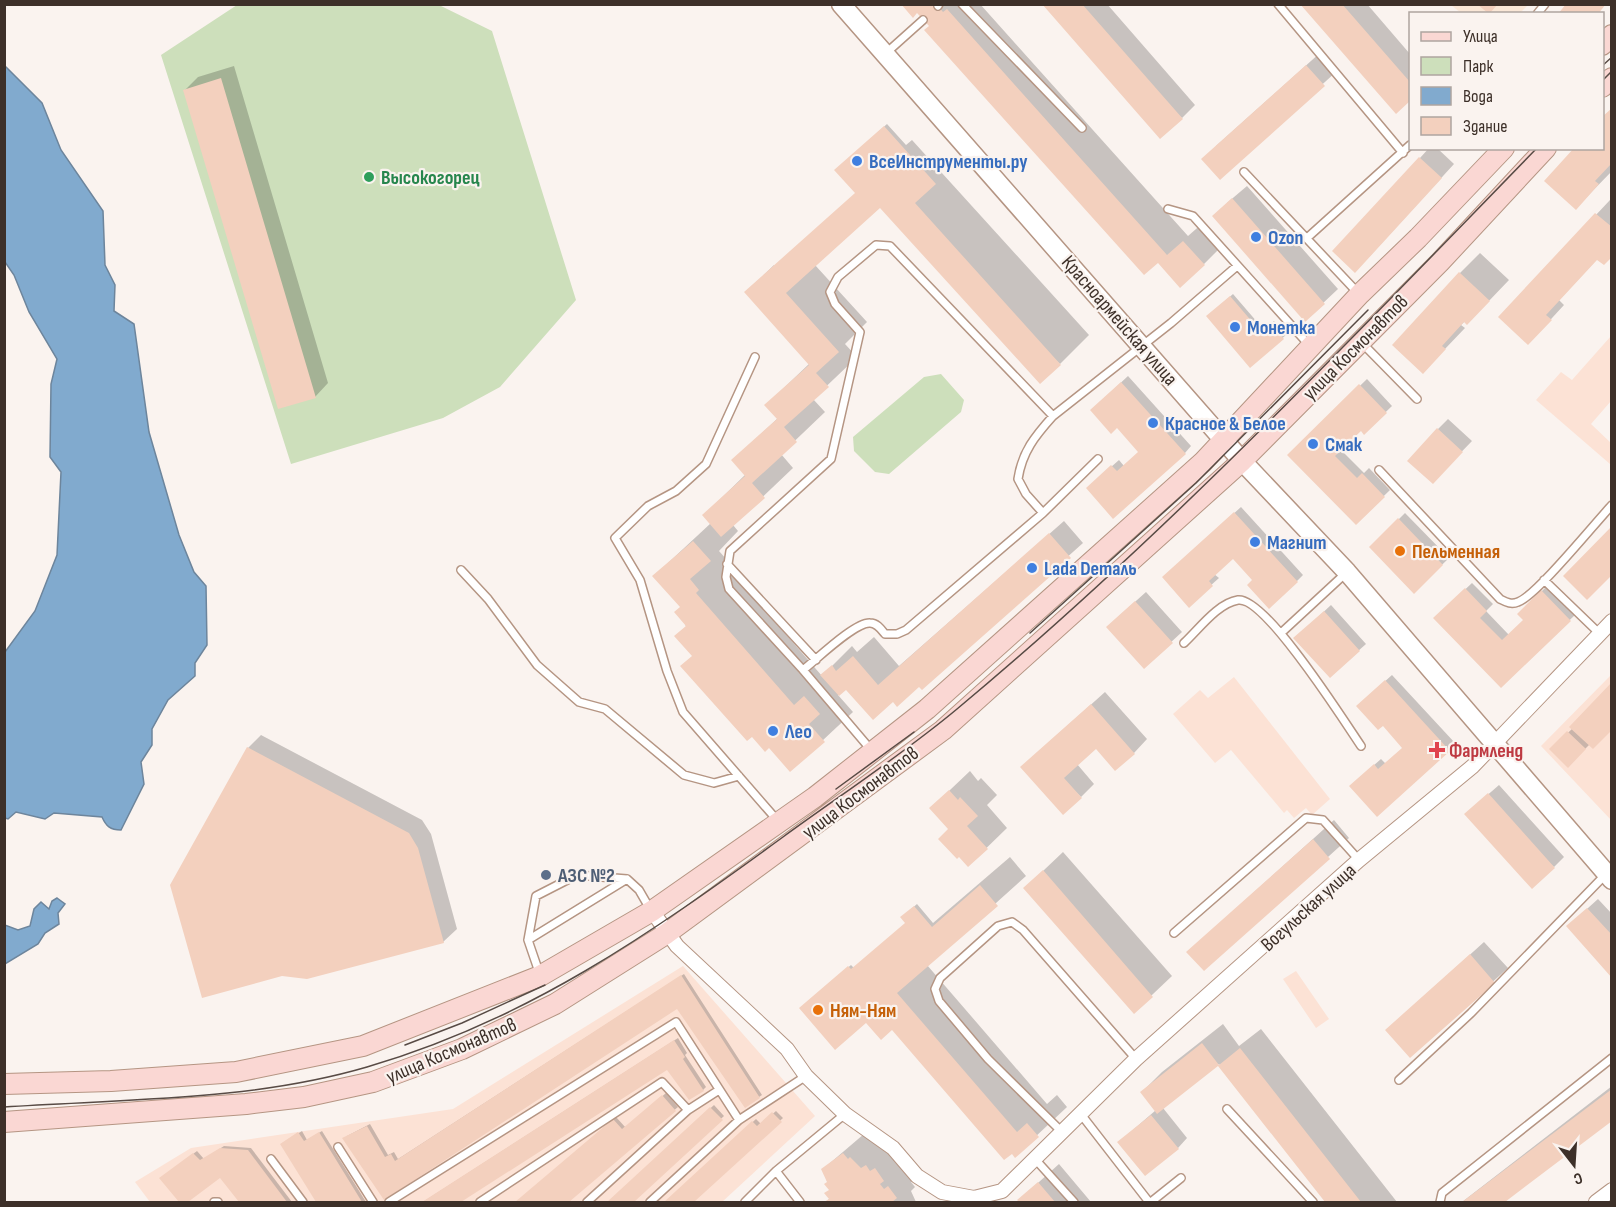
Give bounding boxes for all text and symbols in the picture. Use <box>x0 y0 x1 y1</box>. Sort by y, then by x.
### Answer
legend <box>1409 12 1604 150</box>
text: Улица <box>1463 26 1498 47</box>
text: Парк <box>1463 56 1494 77</box>
text: Вода <box>1463 86 1493 107</box>
text: Здание <box>1463 116 1508 137</box>
place label: ВсеИнструменты.ру <box>869 150 1028 174</box>
marker: ВсеИнструменты.ру <box>850 154 864 168</box>
place label: Высокогорец <box>381 166 480 190</box>
marker: Высокогорец <box>362 170 376 184</box>
place label: Ozon <box>1268 226 1303 250</box>
marker: Ozon <box>1249 230 1263 244</box>
street label: Красноармейская улица <box>1056 251 1182 391</box>
street label: улица Космонавтов <box>1298 290 1413 405</box>
place label: Монетка <box>1247 316 1315 340</box>
marker: Монетка <box>1228 320 1242 334</box>
place label: Красное & Белое <box>1165 412 1286 436</box>
marker: Красное & Белое <box>1146 416 1160 430</box>
place label: Смак <box>1325 433 1363 457</box>
marker: Смак <box>1306 437 1320 451</box>
place label: Магнит <box>1267 531 1326 555</box>
marker: Магнит <box>1248 535 1262 549</box>
place label: Пельменная <box>1412 540 1500 564</box>
marker: Пельменная <box>1393 544 1407 558</box>
place label: Lada Dеталь <box>1044 557 1137 581</box>
marker: Lada Dеталь <box>1025 561 1039 575</box>
place label: Лео <box>784 720 812 744</box>
marker: Лео <box>766 724 780 738</box>
place label: Фармленд <box>1449 739 1523 763</box>
street label: улица Космонавтов <box>798 741 923 844</box>
marker: Фармленд <box>1430 743 1444 757</box>
street label: Вогульская улица <box>1256 859 1361 957</box>
place label: АЗС №2 <box>557 864 615 888</box>
marker: АЗС №2 <box>539 868 553 882</box>
place label: Ням-Ням <box>830 999 896 1023</box>
marker: Ням-Ням <box>811 1003 825 1017</box>
street label: улица Космонавтов <box>383 1013 520 1089</box>
north arrow <box>1544 1135 1604 1195</box>
text: С <box>1571 1168 1585 1188</box>

